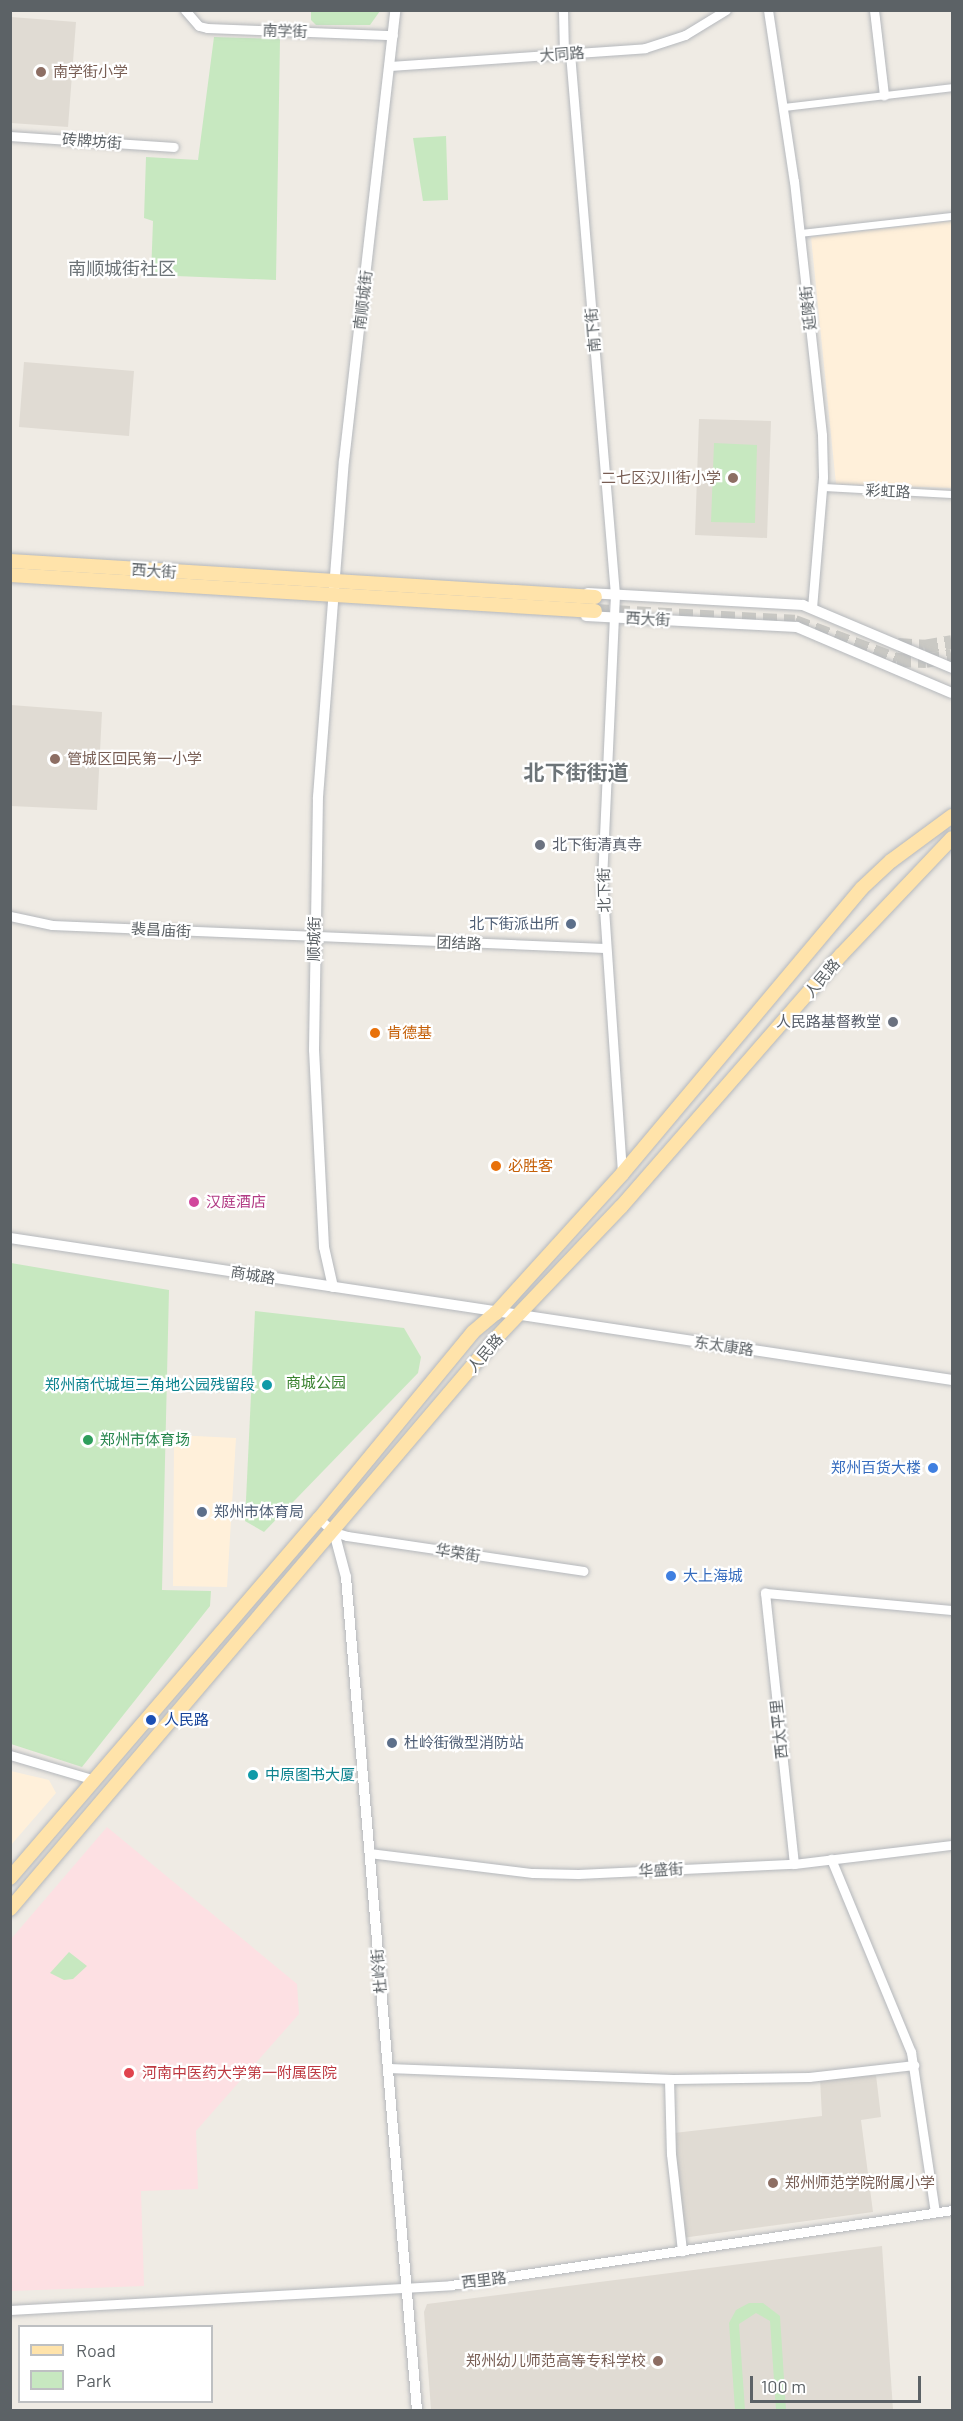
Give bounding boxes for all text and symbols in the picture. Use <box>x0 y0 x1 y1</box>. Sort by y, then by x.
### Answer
street label: 南学街 <box>262 21 308 41</box>
street label: 大同路 <box>539 43 585 65</box>
place label: 南学街小学 <box>53 63 128 81</box>
marker: 南学街小学 <box>34 65 48 79</box>
street label: 砖牌坊街 <box>61 130 123 152</box>
district label: 南顺城街社区 <box>68 257 176 279</box>
street label: 南顺城街 <box>350 269 376 331</box>
street label: 延陵街 <box>797 285 819 331</box>
street label: 南下街 <box>582 307 604 353</box>
place label: 二七区汉川街小学 <box>601 469 721 487</box>
marker: 二七区汉川街小学 <box>726 471 740 485</box>
street label: 彩虹路 <box>865 481 911 501</box>
street label: 西大街 <box>131 560 177 582</box>
street label: 西大街 <box>625 609 671 629</box>
place label: 管城区回民第一小学 <box>67 750 202 768</box>
marker: 管城区回民第一小学 <box>48 752 62 766</box>
district label: 北下街街道 <box>524 759 628 785</box>
place label: 北下街清真寺 <box>552 836 642 854</box>
marker: 北下街清真寺 <box>533 838 547 852</box>
street label: 北下街 <box>595 867 613 913</box>
place label: 北下街派出所 <box>469 915 559 933</box>
street label: 顺城街 <box>305 916 323 962</box>
marker: 北下街派出所 <box>564 917 578 931</box>
street label: 裴昌庙街 <box>131 919 191 941</box>
street label: 团结路 <box>436 933 482 953</box>
street label: 人民路 <box>801 955 843 1001</box>
place label: 人民路基督教堂 <box>776 1013 881 1031</box>
marker: 人民路基督教堂 <box>886 1015 900 1029</box>
place label: 肯德基 <box>387 1024 432 1042</box>
marker: 肯德基 <box>368 1026 382 1040</box>
place label: 必胜客 <box>508 1157 553 1175</box>
marker: 必胜客 <box>489 1159 503 1173</box>
place label: 汉庭酒店 <box>206 1193 266 1211</box>
marker: 汉庭酒店 <box>187 1195 201 1209</box>
street label: 商城路 <box>229 1263 277 1287</box>
street label: 人民路 <box>463 1330 507 1376</box>
street label: 东太康路 <box>693 1333 755 1359</box>
park label: 商城公园 <box>286 1374 346 1392</box>
place label: 郑州商代城垣三角地公园残留段 <box>45 1376 255 1394</box>
marker: 郑州商代城垣三角地公园残留段 <box>260 1378 274 1392</box>
place label: 郑州市体育场 <box>100 1431 190 1449</box>
marker: 郑州市体育场 <box>81 1433 95 1447</box>
place label: 郑州百货大楼 <box>831 1459 921 1477</box>
marker: 郑州百货大楼 <box>926 1461 940 1475</box>
place label: 郑州市体育局 <box>214 1503 304 1521</box>
marker: 郑州市体育局 <box>195 1505 209 1519</box>
street label: 华荣街 <box>434 1541 482 1565</box>
place label: 大上海城 <box>683 1567 743 1585</box>
marker: 大上海城 <box>664 1569 678 1583</box>
street label: 西太平里 <box>767 1698 791 1760</box>
marker: 人民路 <box>142 1711 160 1729</box>
place label: 人民路 <box>164 1711 209 1729</box>
place label: 杜岭街微型消防站 <box>404 1734 524 1752</box>
marker: 杜岭街微型消防站 <box>385 1736 399 1750</box>
place label: 中原图书大厦 <box>265 1766 355 1784</box>
marker: 中原图书大厦 <box>246 1768 260 1782</box>
street label: 华盛街 <box>638 1860 684 1880</box>
street label: 杜岭街 <box>368 1948 390 1994</box>
marker: 河南中医药大学第一附属医院 <box>120 2064 138 2082</box>
place label: 河南中医药大学第一附属医院 <box>142 2064 337 2082</box>
place label: 郑州师范学院附属小学 <box>785 2174 935 2192</box>
marker: 郑州师范学院附属小学 <box>766 2176 780 2190</box>
street label: 西里路 <box>461 2268 507 2292</box>
legend <box>18 2325 213 2403</box>
text: Road <box>76 2339 116 2361</box>
place label: 郑州幼儿师范高等专科学校 <box>466 2352 646 2370</box>
marker: 郑州幼儿师范高等专科学校 <box>651 2354 665 2368</box>
scale bar <box>753 2364 924 2402</box>
text: Park <box>76 2369 111 2391</box>
text: 100 m <box>761 2375 806 2397</box>

